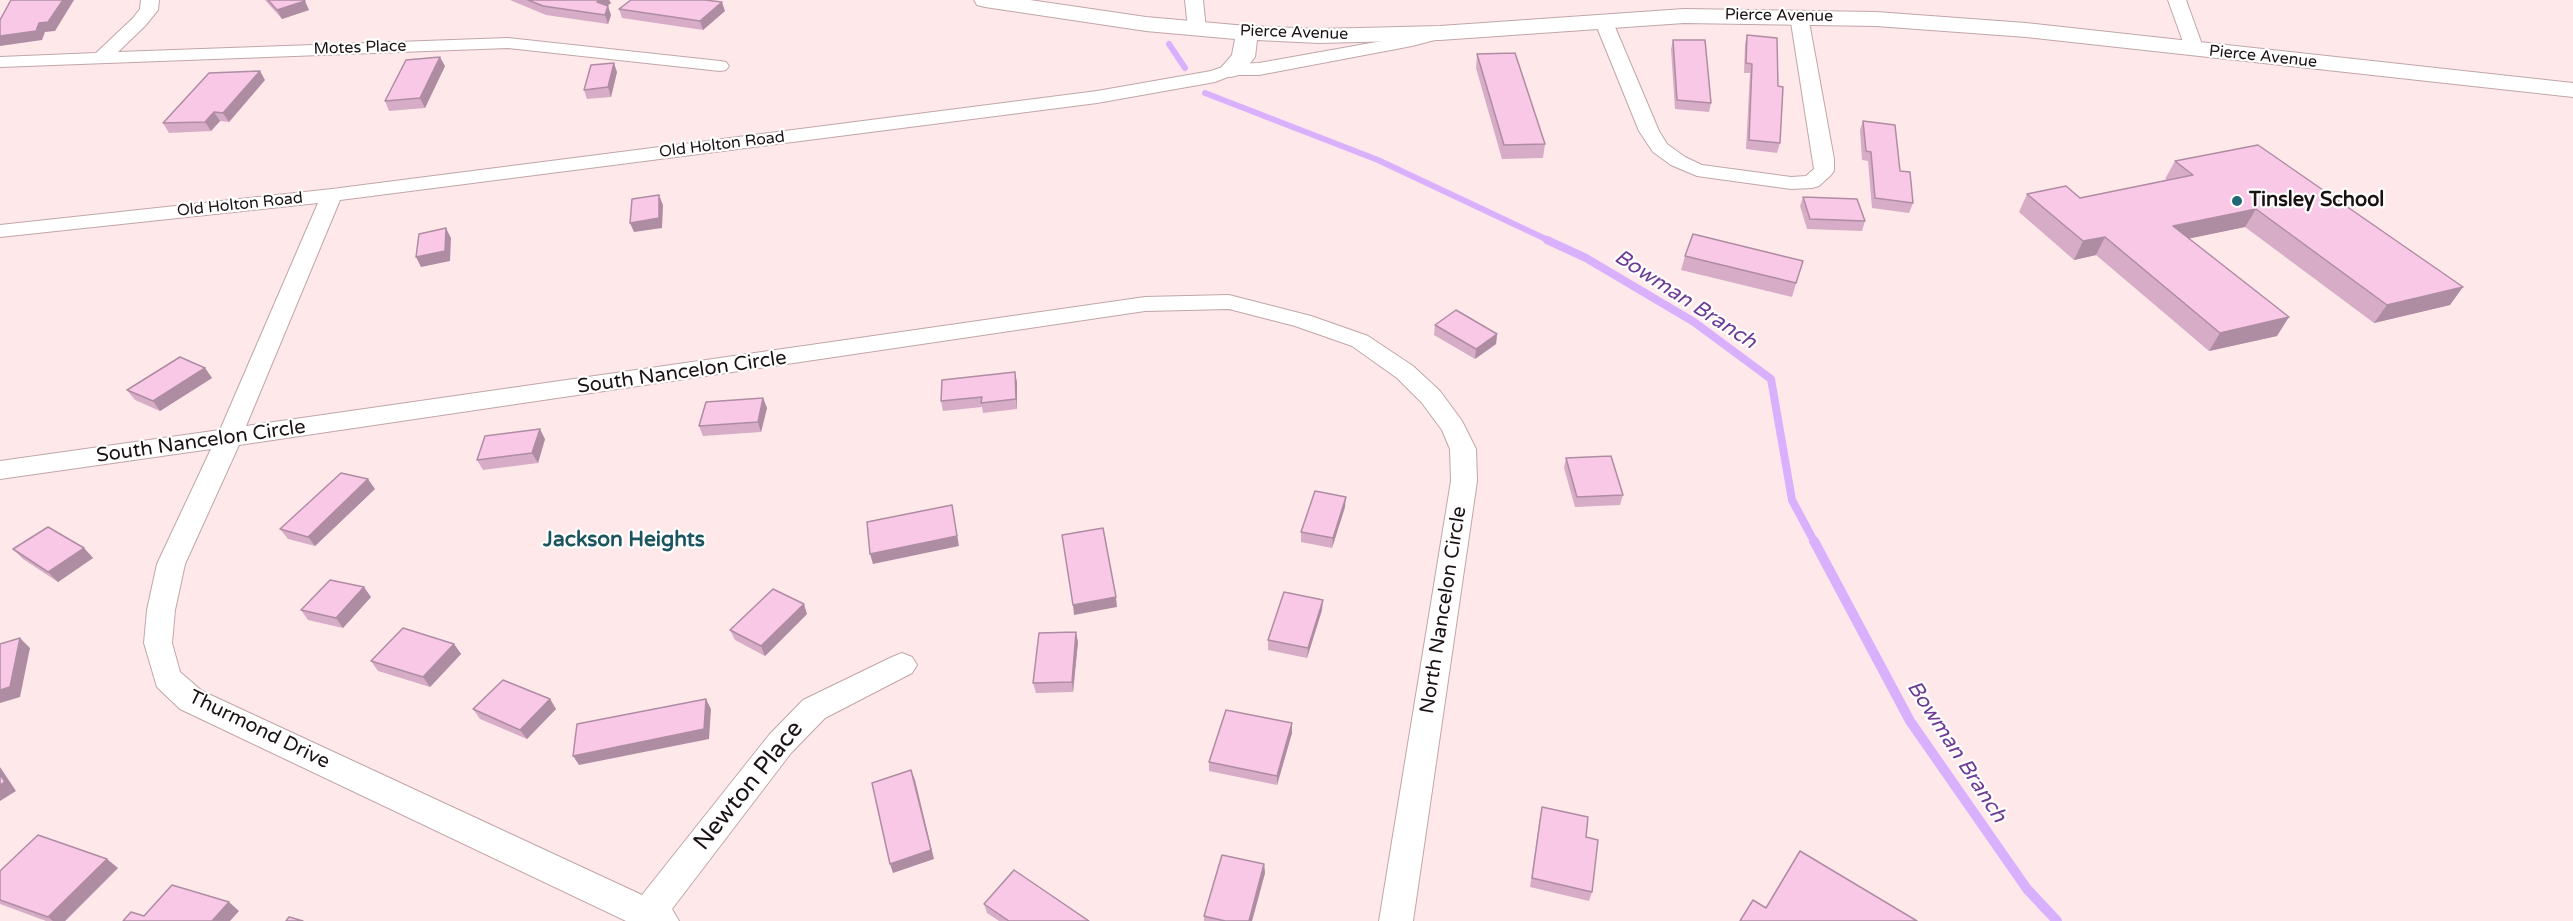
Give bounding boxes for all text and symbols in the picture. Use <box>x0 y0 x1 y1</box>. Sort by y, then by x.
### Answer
street label: Pierce Avenue <box>1725 5 1833 27</box>
street label: Pierce Avenue <box>1239 22 1349 44</box>
street label: Motes Place <box>313 37 407 59</box>
street label: Pierce Avenue <box>2208 42 2318 72</box>
street label: Old Holton Road <box>658 128 786 162</box>
street label: Old Holton Road <box>176 189 304 221</box>
place label: Tinsley School <box>2249 189 2384 213</box>
marker: Tinsley School <box>2230 194 2244 208</box>
water label: Bowman Branch <box>1609 245 1761 355</box>
street label: South Nancelon Circle <box>576 346 788 400</box>
street label: South Nancelon Circle <box>95 415 307 469</box>
street label: North Nancelon Circle <box>1416 505 1472 715</box>
district label: Jackson Heights <box>543 527 705 553</box>
water label: Bowman Branch <box>1901 676 2011 828</box>
street label: Thurmond Drive <box>185 686 333 774</box>
street label: Newton Place <box>688 716 810 856</box>

